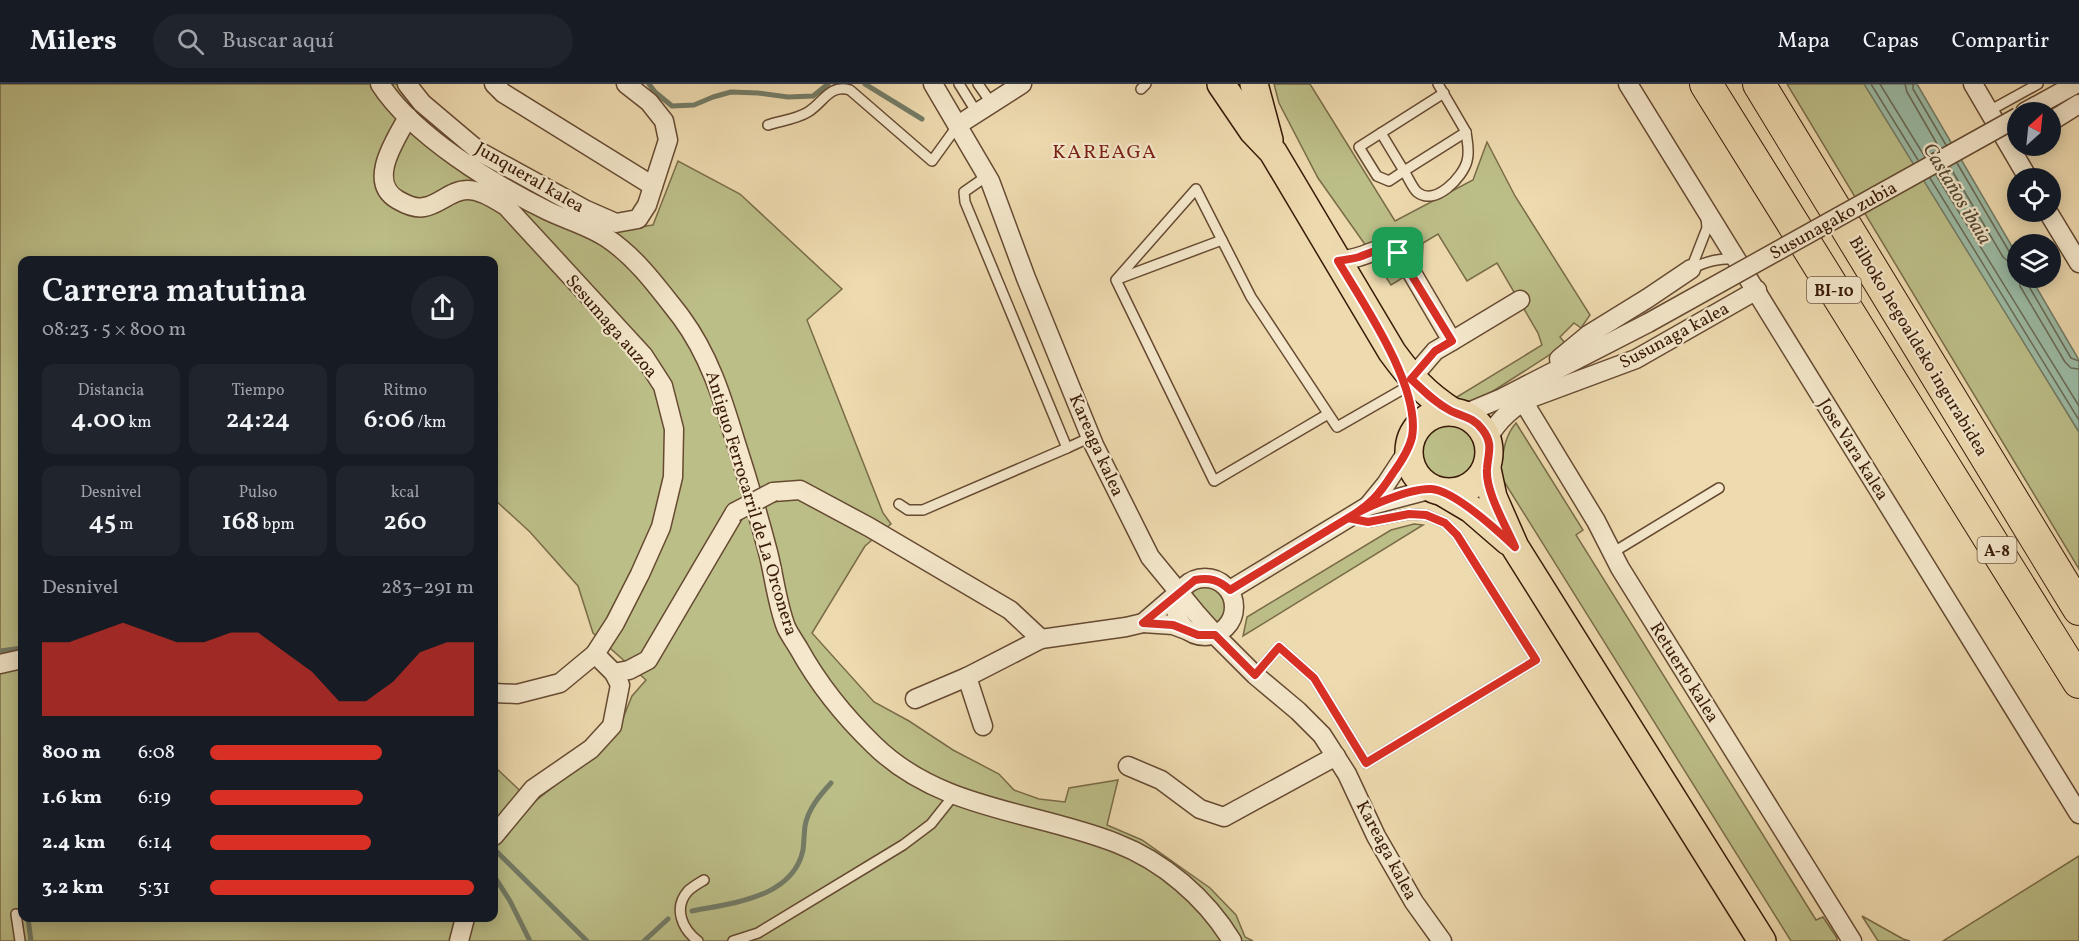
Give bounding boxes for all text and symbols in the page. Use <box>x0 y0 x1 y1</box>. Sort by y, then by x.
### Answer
search box <box>153 14 573 68</box>
text: Milers <box>30 22 117 61</box>
icon: search <box>174 25 207 58</box>
text: Buscar aquí <box>222 26 334 57</box>
text: Mapa <box>1778 27 1830 56</box>
text: Capas <box>1863 27 1919 56</box>
text: Compartir <box>1952 27 2049 56</box>
north arrow <box>2007 102 2061 156</box>
map controls <box>2007 102 2061 288</box>
street label: Junqueral kalea <box>470 137 589 220</box>
water label: Castaños ibaia <box>1915 138 1998 250</box>
district label: KAREAGA <box>1052 139 1158 167</box>
button: locate <box>2007 168 2061 222</box>
street label: Susunagako zubia <box>1766 176 1902 267</box>
pin <box>1372 227 1423 278</box>
street label: Bilboko hegoaldeko ingurabidea <box>1842 232 1994 462</box>
button: layers <box>2007 234 2061 288</box>
icon: arrive <box>1381 236 1414 269</box>
text: Carrera matutina <box>42 270 307 316</box>
street label: Sesumaga auzoa <box>559 270 663 384</box>
button: share <box>411 276 474 339</box>
road number: BI-10 <box>1807 277 1861 303</box>
street label: Susunaga kalea <box>1615 297 1734 376</box>
text: 08:23 · 5 × 800 m <box>42 316 186 344</box>
street label: Antiguo Ferrocarril de La Orconera <box>698 368 803 639</box>
text: Distancia <box>78 380 144 402</box>
text: Tiempo <box>232 380 284 402</box>
text: Ritmo <box>383 380 427 402</box>
street label: Kareaga kalea <box>1062 390 1129 501</box>
street label: Jose Vara kalea <box>1811 394 1894 506</box>
text: 4.00 <box>71 402 125 438</box>
text: 24:24 <box>226 402 290 438</box>
text: 6:06 <box>364 402 414 438</box>
text: km <box>125 412 151 434</box>
text: /km <box>414 412 446 434</box>
text: Desnivel <box>80 482 142 504</box>
text: Pulso <box>239 482 277 504</box>
text: kcal <box>391 482 419 504</box>
text: 45 <box>88 504 116 540</box>
text: 168 <box>221 504 259 540</box>
text: 260 <box>383 504 427 540</box>
text: m <box>116 514 134 536</box>
text: bpm <box>259 514 295 536</box>
road number: A-8 <box>1978 537 2016 563</box>
text: Desnivel <box>42 574 118 602</box>
text: 283–291 m <box>381 574 474 602</box>
street label: Retuerto kalea <box>1643 618 1725 728</box>
text: 800 m <box>42 739 101 767</box>
text: 6:08 <box>138 739 175 767</box>
text: 1.6 km <box>42 784 102 812</box>
text: 6:19 <box>138 784 171 812</box>
street label: Kareaga kalea <box>1349 796 1422 905</box>
text: 2.4 km <box>42 829 106 857</box>
text: 6:14 <box>138 829 173 857</box>
text: 3.2 km <box>42 874 104 902</box>
text: 5:31 <box>138 874 170 902</box>

